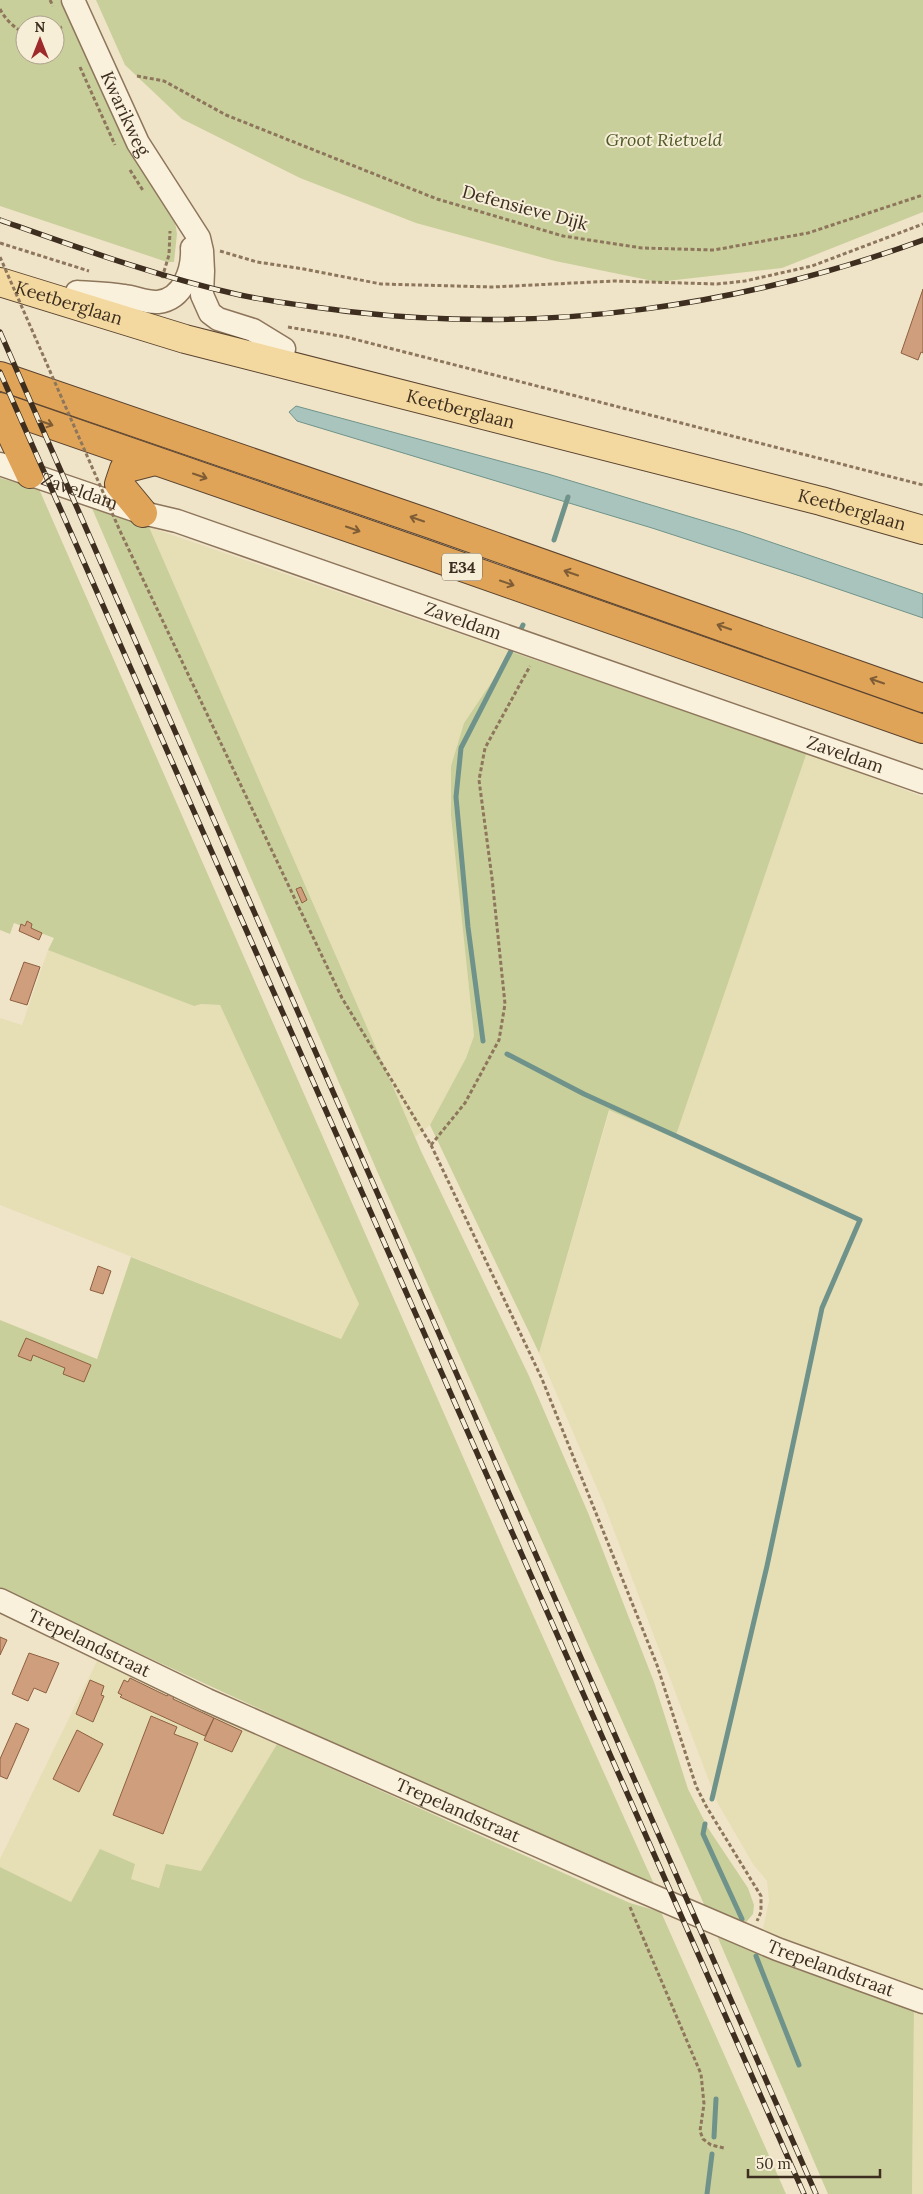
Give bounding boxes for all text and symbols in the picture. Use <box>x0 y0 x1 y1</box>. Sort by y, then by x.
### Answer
north arrow <box>15 15 65 65</box>
text: N <box>35 18 46 36</box>
street label: Kwarikweg <box>96 67 156 161</box>
park label: Groot Rietveld <box>606 128 722 151</box>
street label: Defensieve Dijk <box>460 180 591 235</box>
street label: Keetberglaan <box>12 275 125 330</box>
street label: Keetberglaan <box>404 384 517 434</box>
one-way arrow <box>38 419 53 428</box>
street label: Zaveldam <box>38 467 121 515</box>
one-way arrow <box>191 472 207 481</box>
street label: Keetberglaan <box>796 484 909 536</box>
one-way arrow <box>410 514 426 523</box>
one-way arrow <box>345 525 361 534</box>
road number: E34 <box>442 554 482 580</box>
one-way arrow <box>563 568 579 577</box>
one-way arrow <box>498 579 514 588</box>
street label: Zaveldam <box>422 597 505 645</box>
one-way arrow <box>717 622 732 631</box>
one-way arrow <box>870 676 885 685</box>
street label: Zaveldam <box>804 730 887 778</box>
street label: Trepelandstraat <box>24 1603 155 1682</box>
street label: Trepelandstraat <box>392 1773 524 1847</box>
street label: Trepelandstraat <box>764 1934 898 2002</box>
scale bar <box>748 2146 880 2178</box>
text: 50 m <box>756 2154 791 2173</box>

